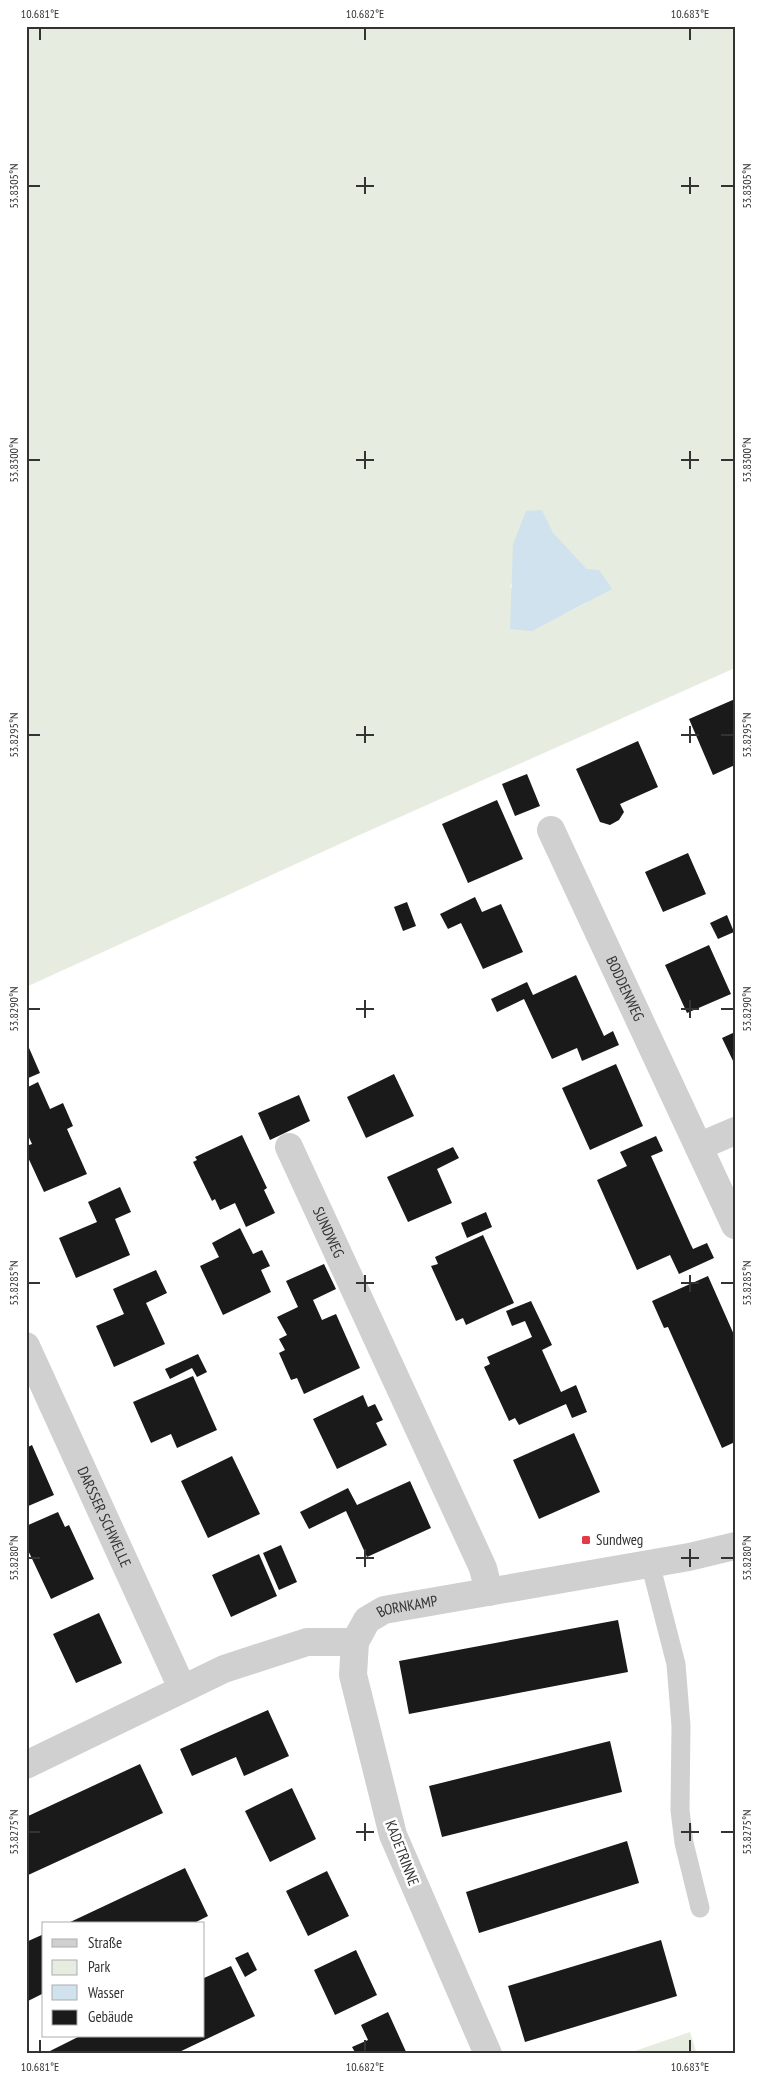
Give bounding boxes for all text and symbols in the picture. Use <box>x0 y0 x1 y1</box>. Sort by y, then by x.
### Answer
text: 10.681°E <box>21 6 59 21</box>
text: 10.682°E <box>346 6 384 21</box>
text: 10.683°E <box>671 6 709 21</box>
text: 53.8305°N <box>6 163 21 209</box>
text: 53.8305°N <box>739 163 754 209</box>
text: 53.8300°N <box>6 437 21 483</box>
text: 53.8300°N <box>739 437 754 483</box>
text: 53.8295°N <box>6 712 21 758</box>
text: 53.8295°N <box>739 712 754 758</box>
street label: BODDENWEG <box>602 953 649 1024</box>
text: 53.8290°N <box>6 986 21 1032</box>
text: 53.8290°N <box>739 986 754 1032</box>
street label: SUNDWEG <box>309 1204 349 1261</box>
text: 53.8285°N <box>6 1260 21 1306</box>
text: 53.8285°N <box>739 1260 754 1306</box>
street label: DARSSER SCHWELLE <box>73 1464 136 1570</box>
place label: Sundweg <box>596 1530 643 1549</box>
marker: Sundweg <box>580 1534 592 1546</box>
text: 53.8280°N <box>6 1535 21 1581</box>
text: 53.8280°N <box>739 1535 754 1581</box>
street label: BORNKAMP <box>373 1591 439 1621</box>
text: 53.8275°N <box>6 1809 21 1855</box>
text: 53.8275°N <box>739 1809 754 1855</box>
street label: KADETRINNE <box>381 1817 424 1888</box>
legend <box>42 1922 205 2038</box>
text: Straße <box>88 1933 122 1952</box>
text: Park <box>88 1957 110 1976</box>
text: Wasser <box>88 1983 125 2002</box>
text: Gebäude <box>88 2007 133 2026</box>
text: 10.681°E <box>21 2059 59 2074</box>
text: 10.682°E <box>346 2059 384 2074</box>
text: 10.683°E <box>671 2059 709 2074</box>

